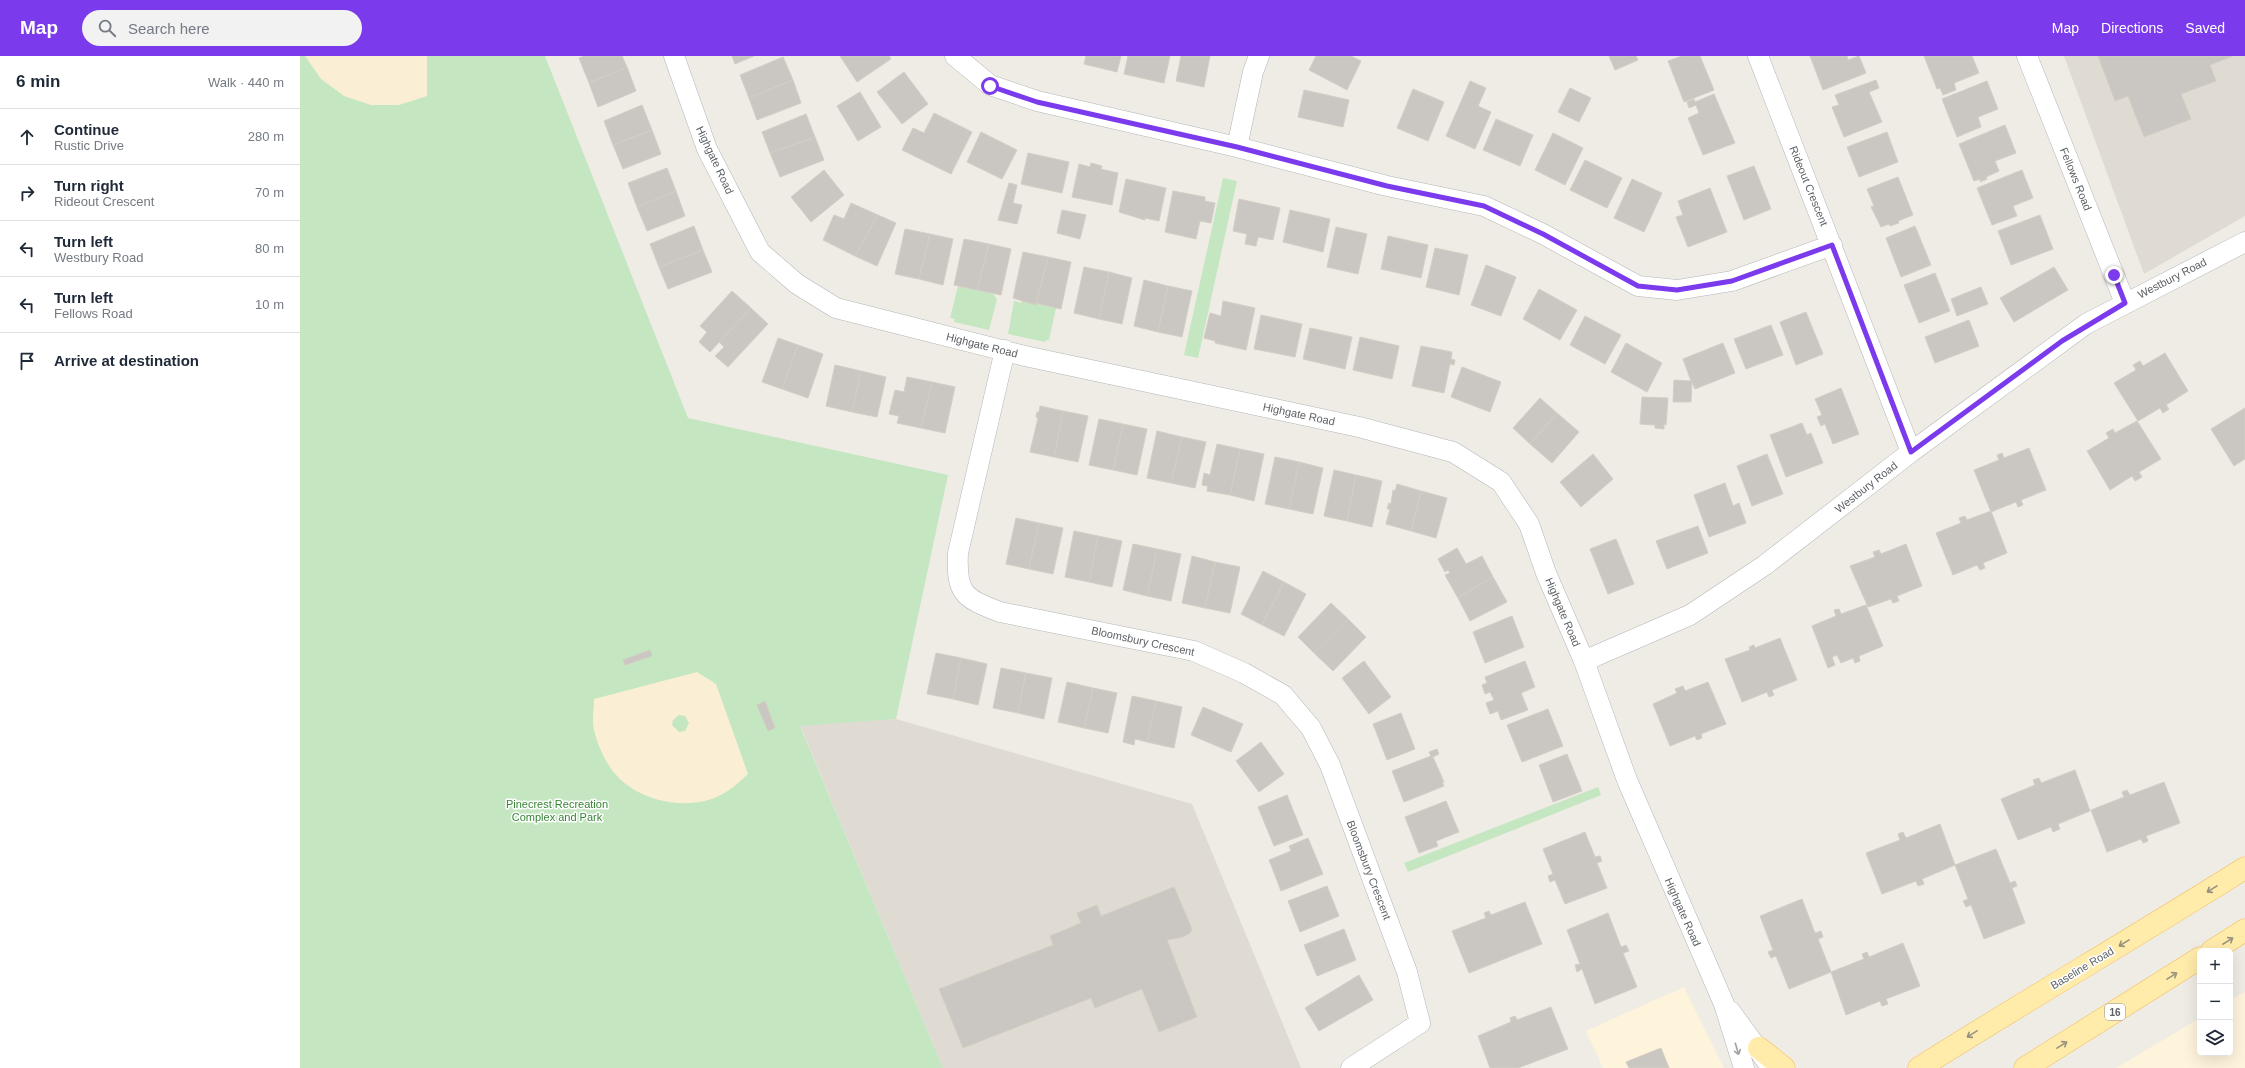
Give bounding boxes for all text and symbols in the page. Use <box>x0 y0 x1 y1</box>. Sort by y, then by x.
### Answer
search box <box>82 10 362 46</box>
text: Map <box>20 17 58 38</box>
icon: search <box>96 17 118 39</box>
text: Search here <box>128 20 210 37</box>
text: Map <box>2052 20 2079 36</box>
text: Directions <box>2101 20 2163 36</box>
text: Saved <box>2185 20 2225 36</box>
text: 6 min <box>16 72 60 91</box>
text: Walk · 440 m <box>208 75 284 90</box>
route start <box>981 77 999 95</box>
text: Continue <box>54 121 119 138</box>
street label: Highgate Road <box>694 124 736 196</box>
icon: ahead <box>16 126 38 148</box>
text: 280 m <box>248 129 284 144</box>
text: Rustic Drive <box>54 138 124 153</box>
street label: Rideout Crescent <box>1788 144 1830 228</box>
street label: Fellows Road <box>2058 146 2094 212</box>
text: Turn right <box>54 177 124 194</box>
icon: right <box>16 182 38 204</box>
text: 70 m <box>255 185 284 200</box>
text: Rideout Crescent <box>54 194 154 209</box>
text: Turn left <box>54 233 113 250</box>
icon: left <box>16 238 38 260</box>
text: 80 m <box>255 241 284 256</box>
text: Westbury Road <box>54 250 143 265</box>
street label: Westbury Road <box>2136 255 2208 301</box>
route end <box>2105 266 2123 284</box>
text: Turn left <box>54 289 113 306</box>
icon: left <box>16 294 38 316</box>
text: 10 m <box>255 297 284 312</box>
text: Fellows Road <box>54 306 133 321</box>
street label: Highgate Road <box>945 330 1019 360</box>
icon: arrive <box>16 350 38 372</box>
text: Arrive at destination <box>54 352 199 369</box>
street label: Highgate Road <box>1262 401 1336 427</box>
street label: Westbury Road <box>1833 459 1899 515</box>
street label: Highgate Road <box>1543 576 1583 648</box>
street label: Bloomsbury Crescent <box>1090 624 1196 658</box>
park label: Pinecrest Recreation Complex and Park <box>506 798 608 823</box>
street label: Bloomsbury Crescent <box>1345 819 1393 921</box>
street label: Highgate Road <box>1663 876 1703 948</box>
one-way arrow <box>2206 885 2218 893</box>
one-way arrow <box>2222 936 2234 944</box>
one-way arrow <box>2118 940 2130 948</box>
street label: Baseline Road <box>2048 944 2116 992</box>
map controls <box>2197 948 2233 1056</box>
button: + <box>2197 948 2233 984</box>
one-way arrow <box>2167 971 2178 980</box>
button: − <box>2197 984 2233 1020</box>
road number: 16 <box>2105 1004 2125 1020</box>
button: layers <box>2197 1020 2233 1056</box>
one-way arrow <box>1966 1031 1978 1039</box>
one-way arrow <box>2056 1040 2068 1048</box>
one-way arrow <box>1734 1043 1741 1056</box>

